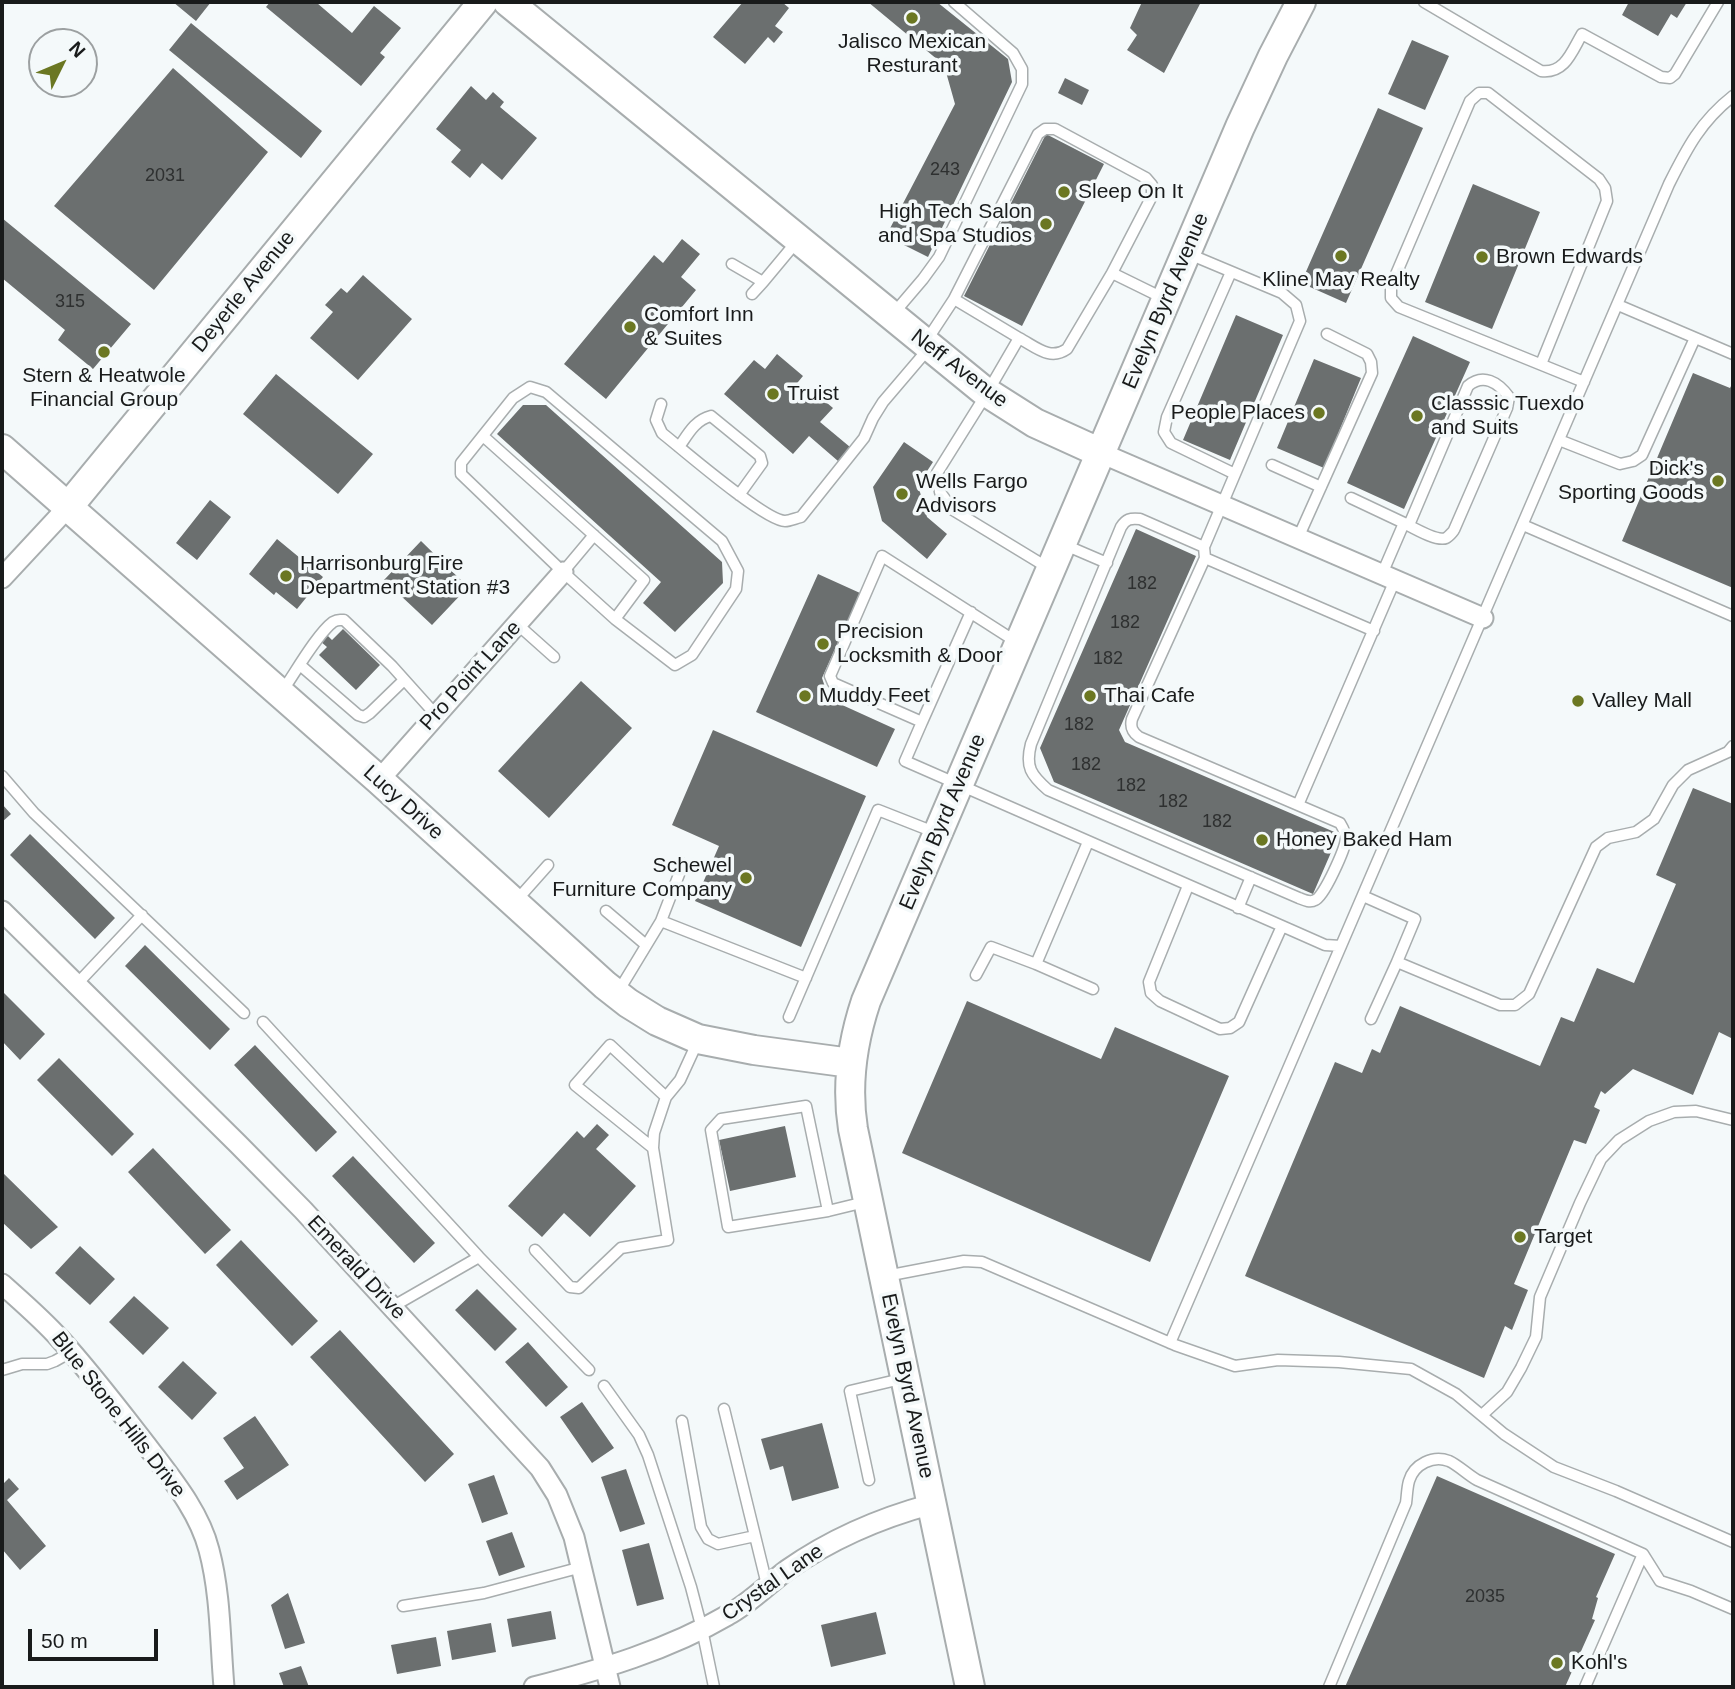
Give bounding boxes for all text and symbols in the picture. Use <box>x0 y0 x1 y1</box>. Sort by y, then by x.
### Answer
marker: Jalisco Mexican Resturant <box>904 10 920 26</box>
north arrow <box>28 28 98 98</box>
place label: Jalisco Mexican Resturant <box>838 29 986 79</box>
text: N <box>65 38 90 62</box>
house number: 243 <box>930 159 960 181</box>
house number: 2031 <box>145 165 185 187</box>
place label: Sleep On It <box>1078 179 1183 205</box>
marker: Sleep On It <box>1056 184 1072 200</box>
place label: High Tech Salon and Spa Studios <box>878 199 1032 249</box>
street label: Evelyn Byrd Avenue <box>1118 209 1214 393</box>
marker: High Tech Salon and Spa Studios <box>1038 216 1054 232</box>
street label: Deyerle Avenue <box>187 226 301 358</box>
place label: Brown Edwards <box>1496 244 1643 270</box>
marker: Kline May Realty <box>1333 248 1349 264</box>
marker: Brown Edwards <box>1474 249 1490 265</box>
place label: Kline May Realty <box>1262 267 1420 293</box>
house number: 315 <box>55 291 85 313</box>
place label: Comfort Inn & Suites <box>644 302 754 352</box>
marker: Comfort Inn & Suites <box>622 319 638 335</box>
street label: Neff Avenue <box>906 324 1012 414</box>
marker: Stern & Heatwole Financial Group <box>96 344 112 360</box>
place label: Stern & Heatwole Financial Group <box>22 363 186 413</box>
place label: Truist <box>787 381 839 407</box>
marker: Truist <box>765 386 781 402</box>
place label: Classsic Tuexdo and Suits <box>1431 391 1584 441</box>
place label: People Places <box>1171 400 1305 426</box>
marker: People Places <box>1311 405 1327 421</box>
marker: Classsic Tuexdo and Suits <box>1409 408 1425 424</box>
place label: Dick's Sporting Goods <box>1558 456 1704 506</box>
place label: Wells Fargo Advisors <box>916 469 1028 519</box>
marker: Dick's Sporting Goods <box>1710 473 1726 489</box>
marker: Wells Fargo Advisors <box>894 486 910 502</box>
place label: Harrisonburg Fire Department Station #3 <box>300 551 510 601</box>
marker: Harrisonburg Fire Department Station #3 <box>278 568 294 584</box>
house number: 182 <box>1127 573 1157 595</box>
house number: 182 <box>1110 612 1140 634</box>
street label: Pro Point Lane <box>415 616 527 736</box>
place label: Precision Locksmith & Door <box>837 619 1003 669</box>
marker: Precision Locksmith & Door <box>815 636 831 652</box>
house number: 182 <box>1093 648 1123 670</box>
place label: Muddy Feet <box>819 683 930 709</box>
place label: Thai Cafe <box>1104 683 1195 709</box>
marker: Muddy Feet <box>797 688 813 704</box>
marker: Thai Cafe <box>1082 688 1098 704</box>
place label: Valley Mall <box>1592 688 1692 714</box>
marker: Valley Mall <box>1570 693 1586 709</box>
house number: 182 <box>1064 714 1094 736</box>
street label: Evelyn Byrd Avenue <box>895 730 991 914</box>
house number: 182 <box>1071 754 1101 776</box>
street label: Lucy Drive <box>358 760 448 846</box>
house number: 182 <box>1116 775 1146 797</box>
house number: 182 <box>1158 791 1188 813</box>
house number: 182 <box>1202 811 1232 833</box>
place label: Honey Baked Ham <box>1276 827 1452 853</box>
marker: Honey Baked Ham <box>1254 832 1270 848</box>
place label: Schewel Furniture Company <box>552 853 732 903</box>
marker: Schewel Furniture Company <box>738 870 754 886</box>
street label: Emerald Drive <box>301 1211 411 1325</box>
place label: Target <box>1534 1224 1592 1250</box>
marker: Target <box>1512 1229 1528 1245</box>
street label: Evelyn Byrd Avenue <box>875 1291 939 1481</box>
street label: Blue Stone Hills Drive <box>46 1327 190 1503</box>
street label: Crystal Lane <box>717 1539 829 1627</box>
house number: 2035 <box>1465 1586 1505 1608</box>
scale bar <box>32 1616 161 1660</box>
text: 50 m <box>41 1629 88 1652</box>
place label: Kohl's <box>1571 1650 1628 1676</box>
marker: Kohl's <box>1549 1655 1565 1671</box>

